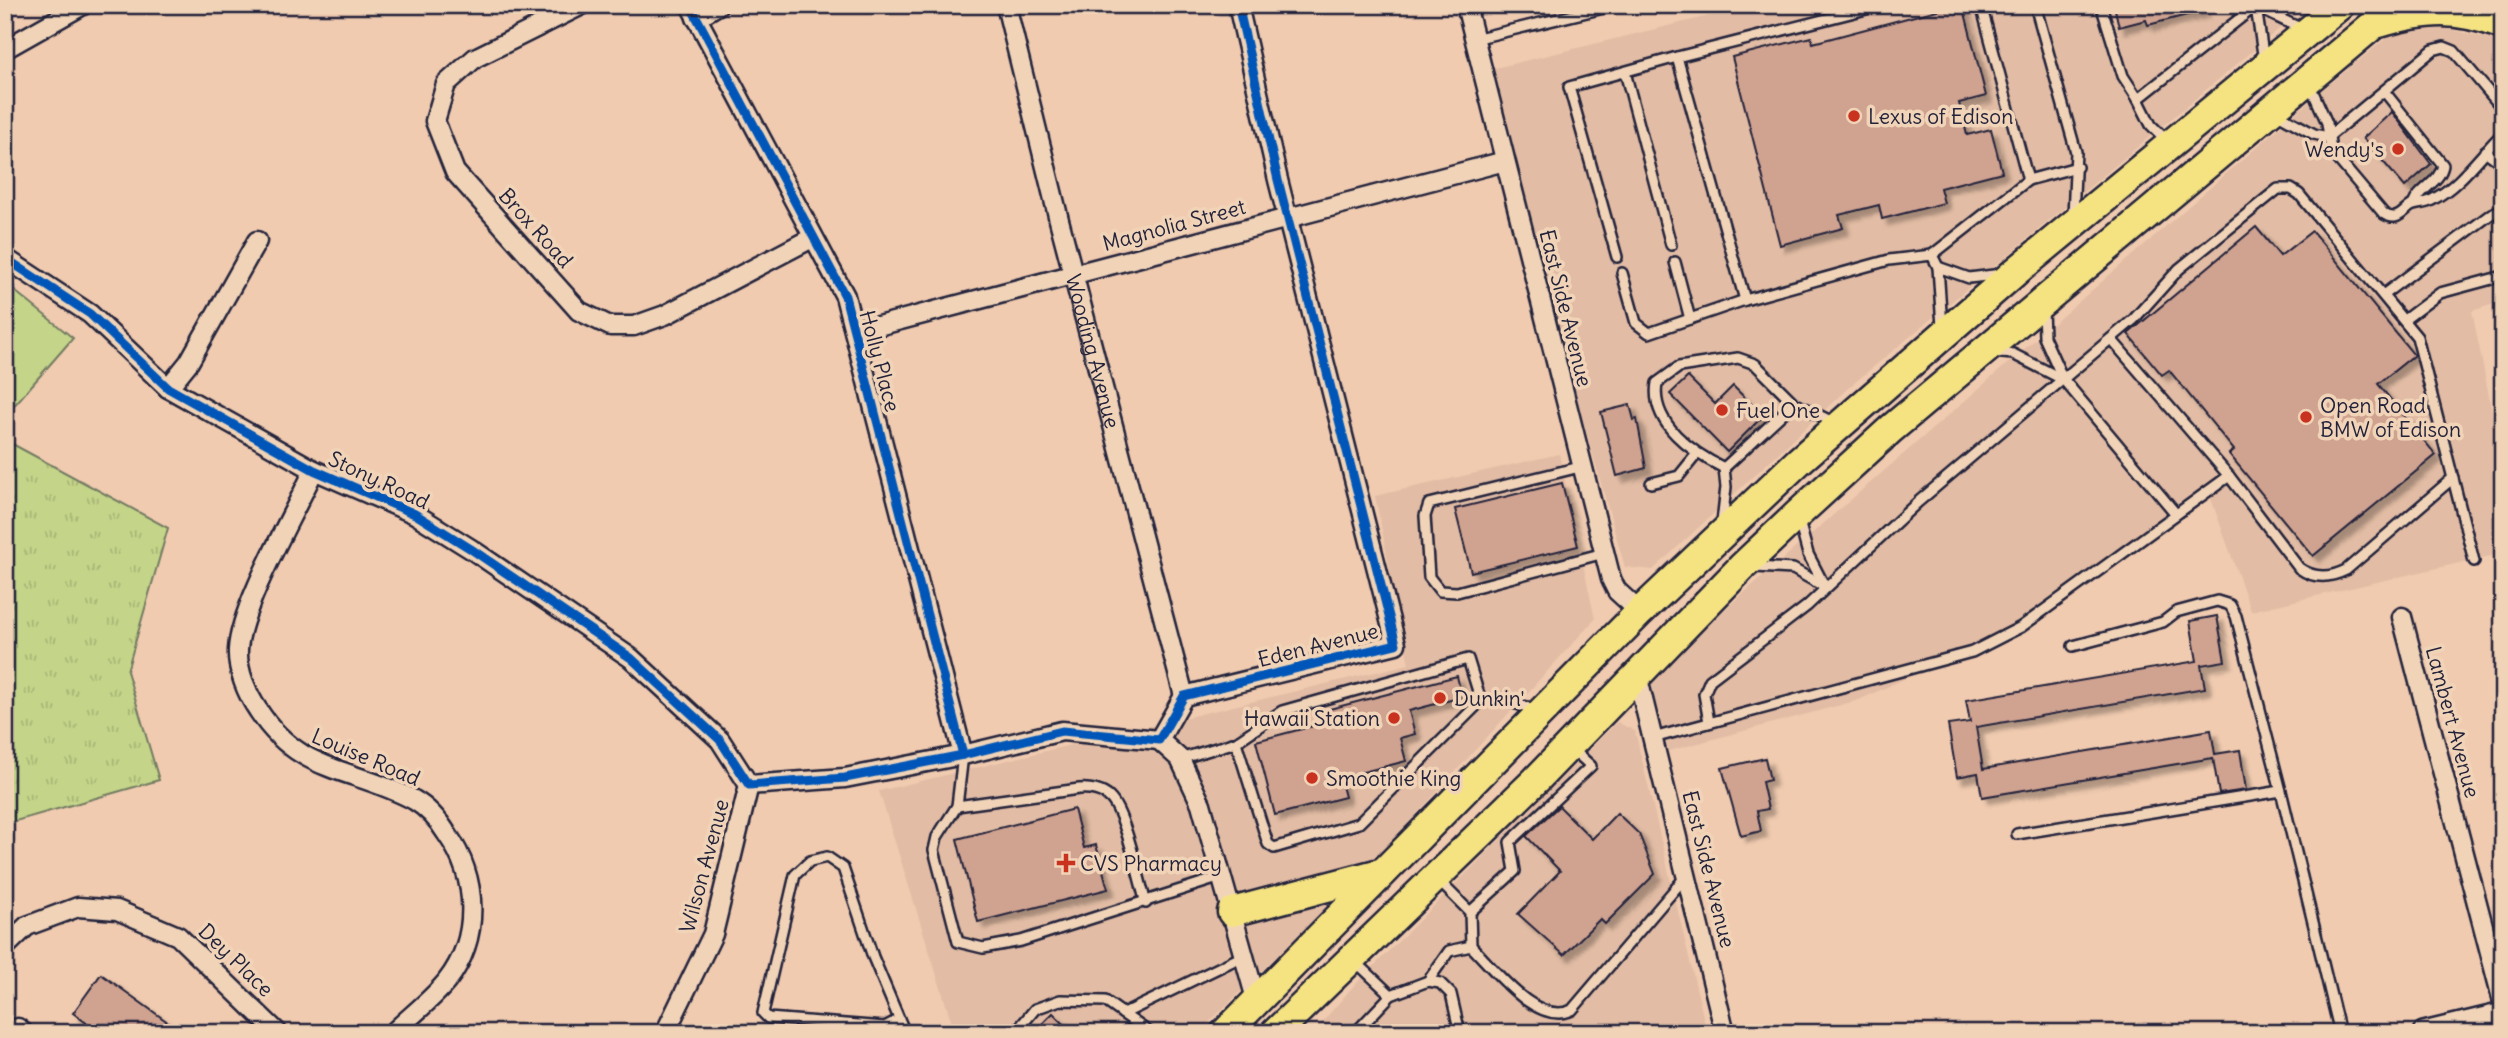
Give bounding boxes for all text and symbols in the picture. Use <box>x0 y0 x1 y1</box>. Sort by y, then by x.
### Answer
place label: Lexus of Edison <box>1868 103 2013 130</box>
marker: Lexus of Edison <box>1846 108 1862 124</box>
place label: Wendy's <box>2304 136 2384 163</box>
marker: Wendy's <box>2390 141 2406 157</box>
street label: Brox Road <box>493 182 579 274</box>
street label: Magnolia Street <box>1100 193 1248 257</box>
street label: East Side Avenue <box>1533 227 1599 389</box>
street label: Wooding Avenue <box>1060 271 1127 431</box>
street label: Holly Place <box>853 307 907 415</box>
place label: Open Road BMW of Edison <box>2320 392 2461 443</box>
place label: Fuel One <box>1736 397 1820 424</box>
marker: Fuel One <box>1714 402 1730 418</box>
marker: Open Road BMW of Edison <box>2298 409 2314 425</box>
street label: Stony Road <box>324 445 434 515</box>
street label: Eden Avenue <box>1255 617 1381 673</box>
street label: Lambert Avenue <box>2420 643 2486 801</box>
place label: Dunkin' <box>1454 685 1525 712</box>
marker: Dunkin' <box>1432 690 1448 706</box>
place label: Hawaii Station <box>1244 705 1380 732</box>
marker: Hawaii Station <box>1386 710 1402 726</box>
street label: Louise Road <box>308 722 424 792</box>
place label: Smoothie King <box>1326 765 1461 792</box>
marker: Smoothie King <box>1304 770 1320 786</box>
street label: East Side Avenue <box>1676 788 1742 950</box>
street label: Wilson Avenue <box>673 796 735 936</box>
place label: CVS Pharmacy <box>1080 850 1222 877</box>
marker: CVS Pharmacy <box>1058 855 1074 871</box>
street label: Dey Place <box>193 918 279 1002</box>

